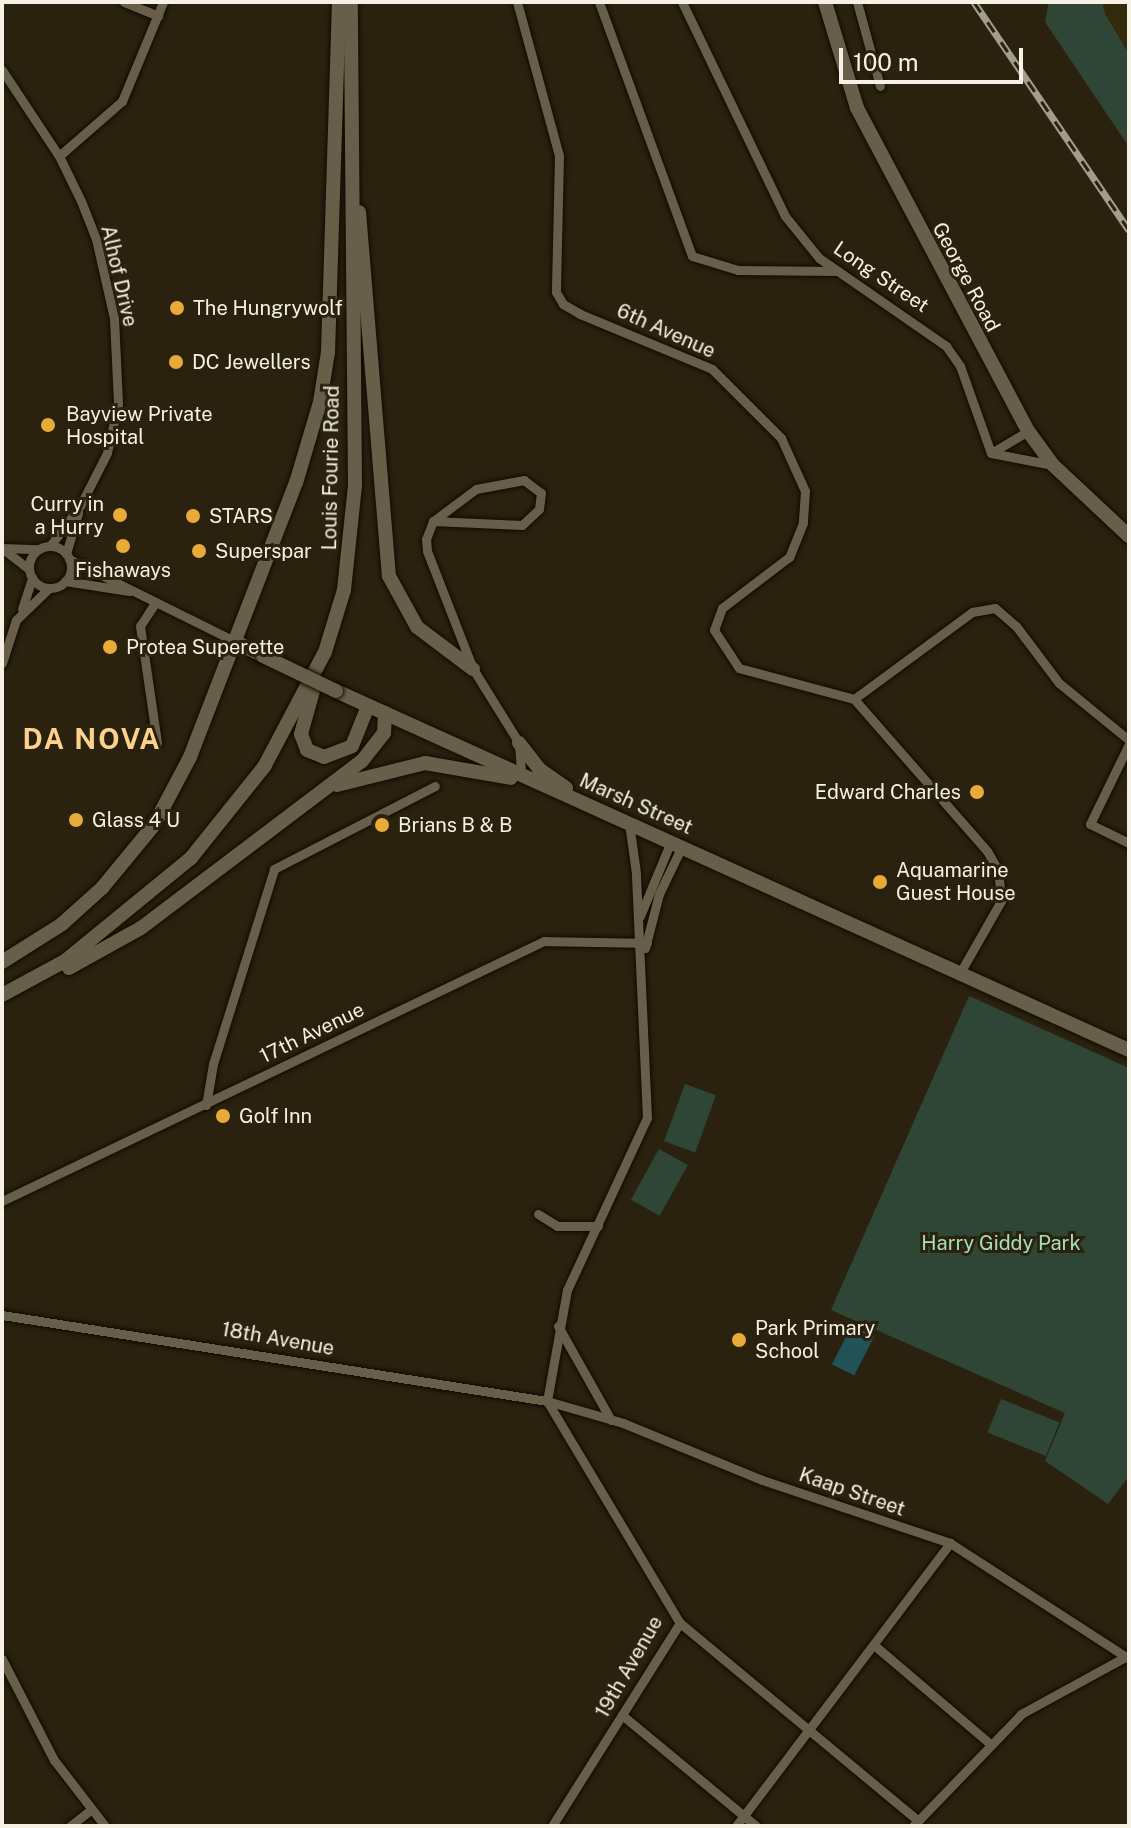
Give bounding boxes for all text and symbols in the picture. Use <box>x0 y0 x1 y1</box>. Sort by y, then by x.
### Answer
scale bar <box>843 32 1027 82</box>
text: 100 m <box>853 48 919 76</box>
street label: George Road <box>927 218 1005 336</box>
street label: Alhof Drive <box>96 223 142 329</box>
street label: Long Street <box>829 236 933 318</box>
place label: The Hungrywolf <box>193 296 343 320</box>
marker: The Hungrywolf <box>168 299 186 317</box>
street label: 6th Avenue <box>613 299 719 363</box>
place label: DC Jewellers <box>192 350 311 374</box>
marker: DC Jewellers <box>167 353 185 371</box>
street label: Louis Fourie Road <box>318 385 344 551</box>
place label: Bayview Private Hospital <box>66 402 213 449</box>
marker: Bayview Private Hospital <box>37 414 59 436</box>
place label: Curry in a Hurry <box>30 492 104 539</box>
place label: STARS <box>209 504 273 528</box>
marker: Curry in a Hurry <box>111 506 129 524</box>
marker: STARS <box>184 507 202 525</box>
marker: Fishaways <box>114 537 132 555</box>
place label: Superspar <box>215 539 312 563</box>
marker: Superspar <box>190 542 208 560</box>
place label: Fishaways <box>75 558 171 582</box>
place label: Protea Superette <box>126 635 284 659</box>
marker: Protea Superette <box>101 638 119 656</box>
district label: DA NOVA <box>22 722 162 756</box>
street label: Marsh Street <box>576 768 696 840</box>
place label: Edward Charles <box>815 780 961 804</box>
marker: Edward Charles <box>968 783 986 801</box>
place label: Glass 4 U <box>92 808 180 832</box>
marker: Glass 4 U <box>67 811 85 829</box>
place label: Brians B & B <box>398 813 512 837</box>
marker: Brians B & B <box>373 816 391 834</box>
place label: Aquamarine Guest House <box>896 858 1016 905</box>
marker: Aquamarine Guest House <box>871 873 889 891</box>
street label: 17th Avenue <box>256 997 368 1069</box>
place label: Golf Inn <box>239 1104 312 1128</box>
marker: Golf Inn <box>214 1107 232 1125</box>
park label: Harry Giddy Park <box>921 1231 1081 1255</box>
place label: Park Primary School <box>755 1316 875 1363</box>
street label: 18th Avenue <box>220 1317 336 1361</box>
marker: Park Primary School <box>730 1331 748 1349</box>
street label: Kaap Street <box>796 1463 908 1521</box>
street label: 19th Avenue <box>590 1612 668 1722</box>

